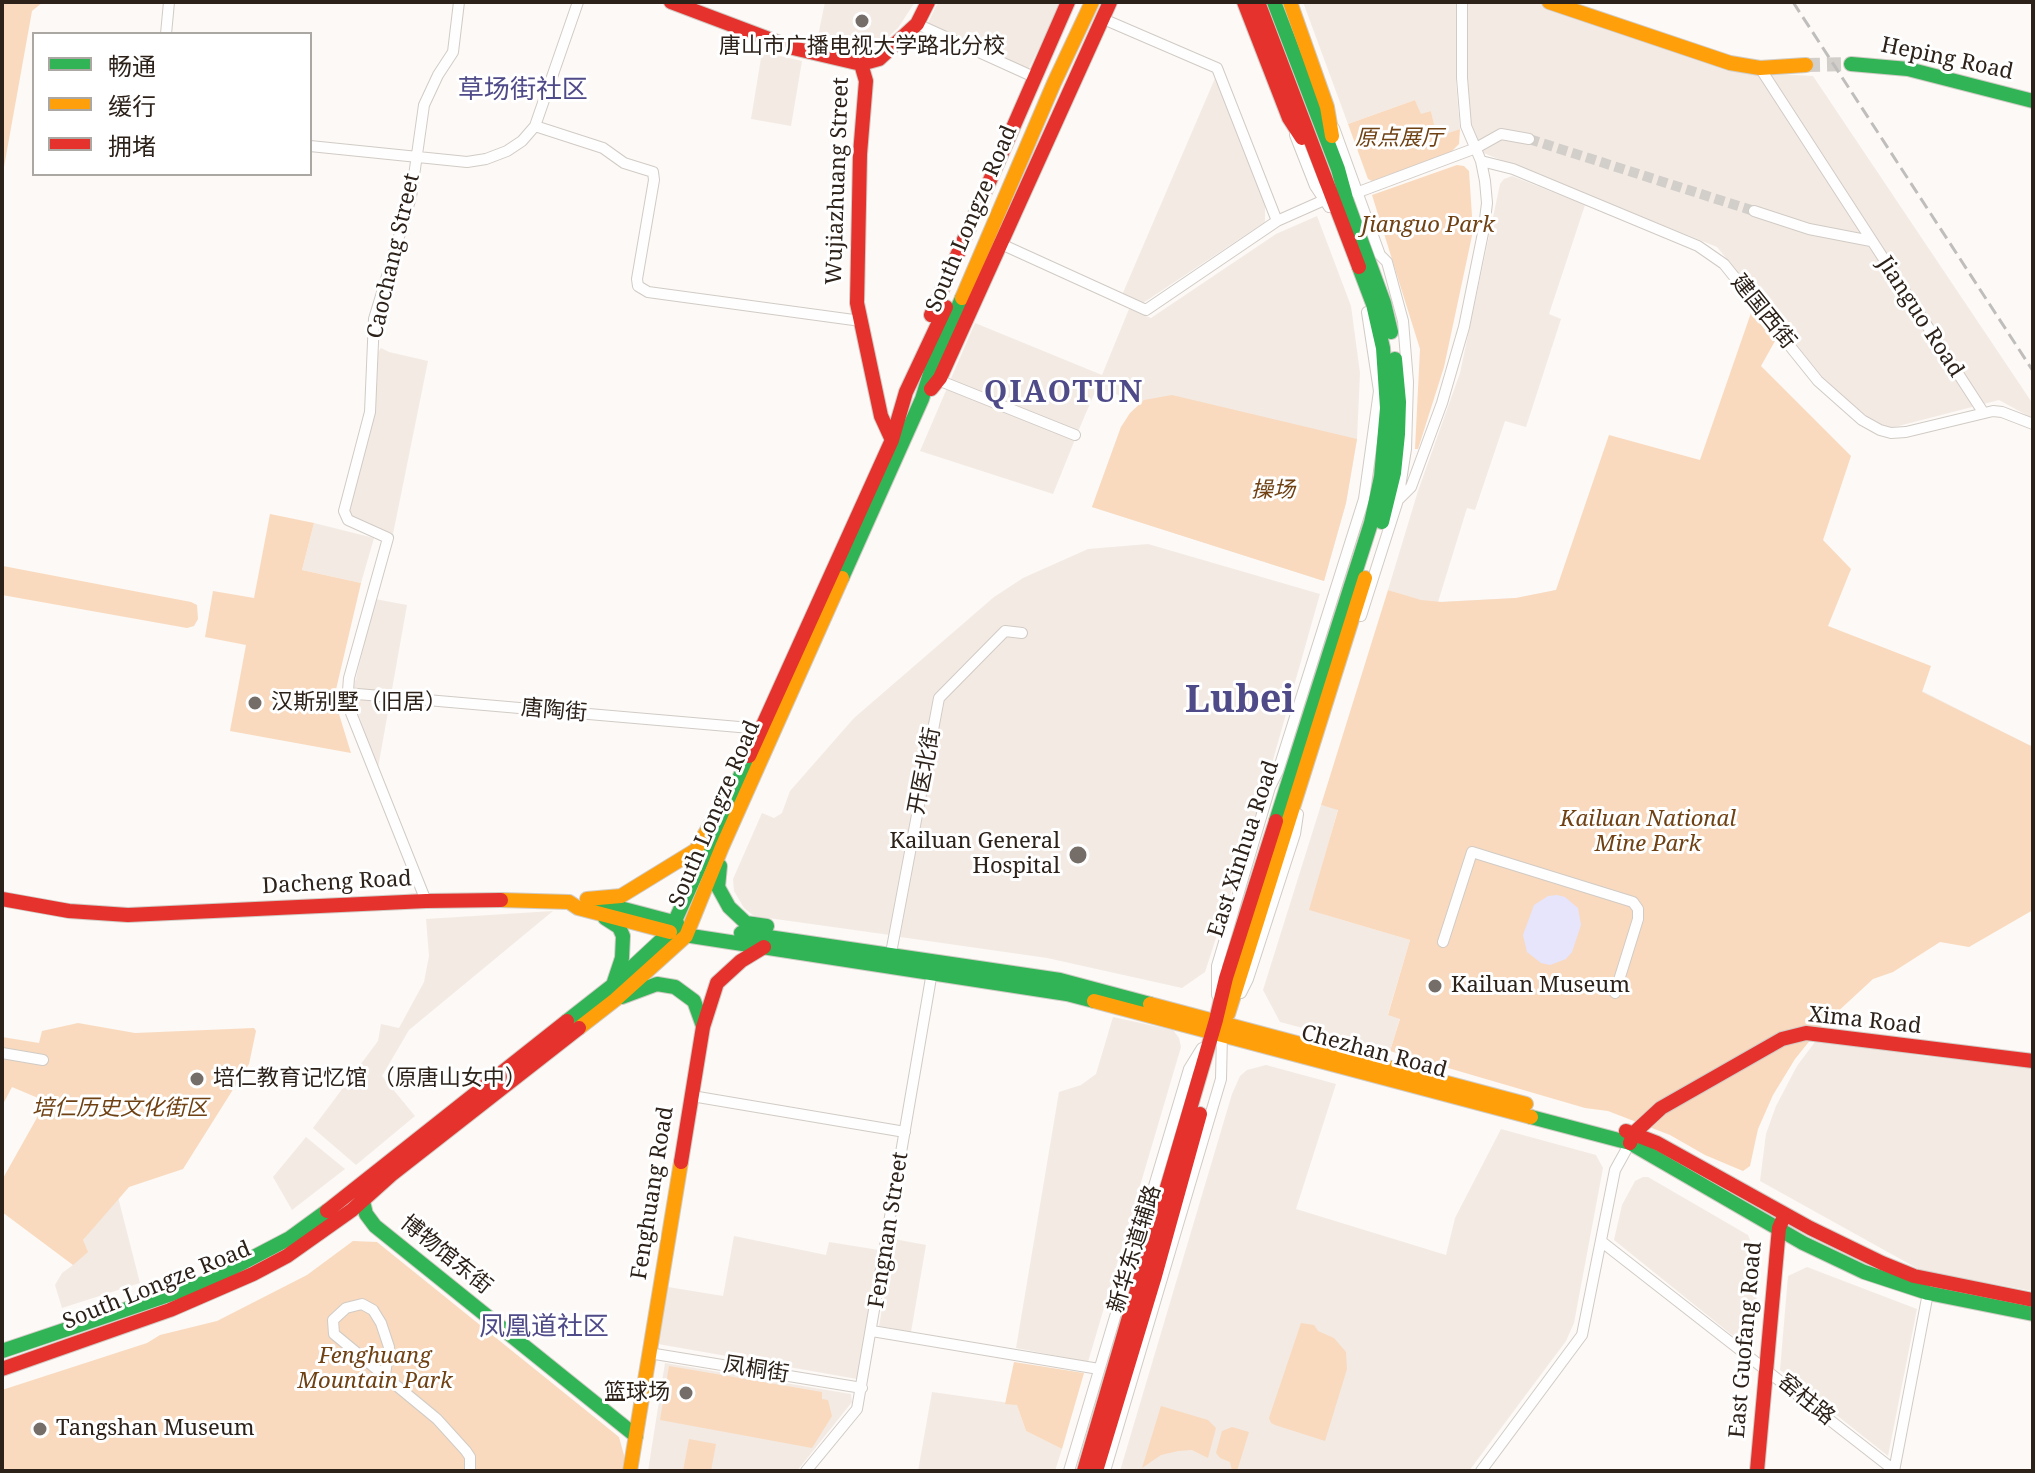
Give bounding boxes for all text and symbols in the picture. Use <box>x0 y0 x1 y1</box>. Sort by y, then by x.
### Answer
marker: 唐山市广播电视大学路北分校 <box>853 12 871 30</box>
legend <box>32 32 312 176</box>
street label: Heping Road <box>1878 32 2016 86</box>
place label: 唐山市广播电视大学路北分校 <box>719 34 1005 60</box>
text: 畅通 <box>108 49 156 82</box>
district label: 草场街社区 <box>458 75 588 107</box>
street label: Wujiazhuang Street <box>821 77 855 285</box>
text: 缓行 <box>108 89 156 122</box>
street label: South Longze Road <box>921 122 1023 316</box>
park label: 原点展厅 <box>1355 126 1443 152</box>
text: 拥堵 <box>108 129 156 162</box>
street label: Caochang Street <box>362 171 426 341</box>
park label: Jianguo Park <box>1361 213 1495 239</box>
street label: Jianguo Road <box>1871 252 1969 382</box>
street label: 建国西街 <box>1725 269 1801 355</box>
district label: QIAOTUN <box>984 375 1144 411</box>
park label: 操场 <box>1251 478 1295 504</box>
district label: Lubei <box>1185 678 1295 724</box>
place label: 汉斯别墅（旧居） <box>271 690 447 716</box>
marker: 汉斯别墅（旧居） <box>246 694 264 712</box>
street label: 唐陶街 <box>520 695 588 727</box>
street label: South Longze Road <box>664 717 766 911</box>
street label: 开医北街 <box>904 725 946 817</box>
street label: East Xinhua Road <box>1203 757 1285 941</box>
park label: Kailuan National Mine Park <box>1560 807 1736 858</box>
place label: Kailuan General Hospital <box>890 829 1060 880</box>
marker: Kailuan General Hospital <box>1067 844 1089 866</box>
street label: Dacheng Road <box>262 866 412 900</box>
place label: Kailuan Museum <box>1451 973 1630 999</box>
marker: Kailuan Museum <box>1426 977 1444 995</box>
street label: Xima Road <box>1807 1002 1923 1040</box>
street label: Chezhan Road <box>1298 1020 1450 1084</box>
place label: 培仁教育记忆馆 （原唐山女中） <box>213 1066 527 1092</box>
marker: 培仁教育记忆馆 （原唐山女中） <box>188 1070 206 1088</box>
park label: 培仁历史文化街区 <box>32 1096 208 1122</box>
street label: Fenghuang Road <box>626 1105 680 1281</box>
street label: Fengnan Street <box>864 1150 914 1310</box>
street label: 新华东道辅路 <box>1103 1182 1167 1316</box>
street label: 博物馆东街 <box>395 1210 497 1300</box>
street label: South Longze Road <box>59 1236 255 1336</box>
street label: East Guofang Road <box>1724 1241 1768 1439</box>
district label: 凤凰道社区 <box>479 1312 609 1344</box>
park label: Fenghuang Mountain Park <box>297 1344 453 1396</box>
street label: 凤桐街 <box>721 1352 791 1388</box>
street label: 窑柱路 <box>1772 1369 1840 1431</box>
place label: 篮球场 <box>604 1380 670 1406</box>
marker: 篮球场 <box>677 1384 695 1402</box>
place label: Tangshan Museum <box>56 1416 254 1442</box>
marker: Tangshan Museum <box>31 1420 49 1438</box>

